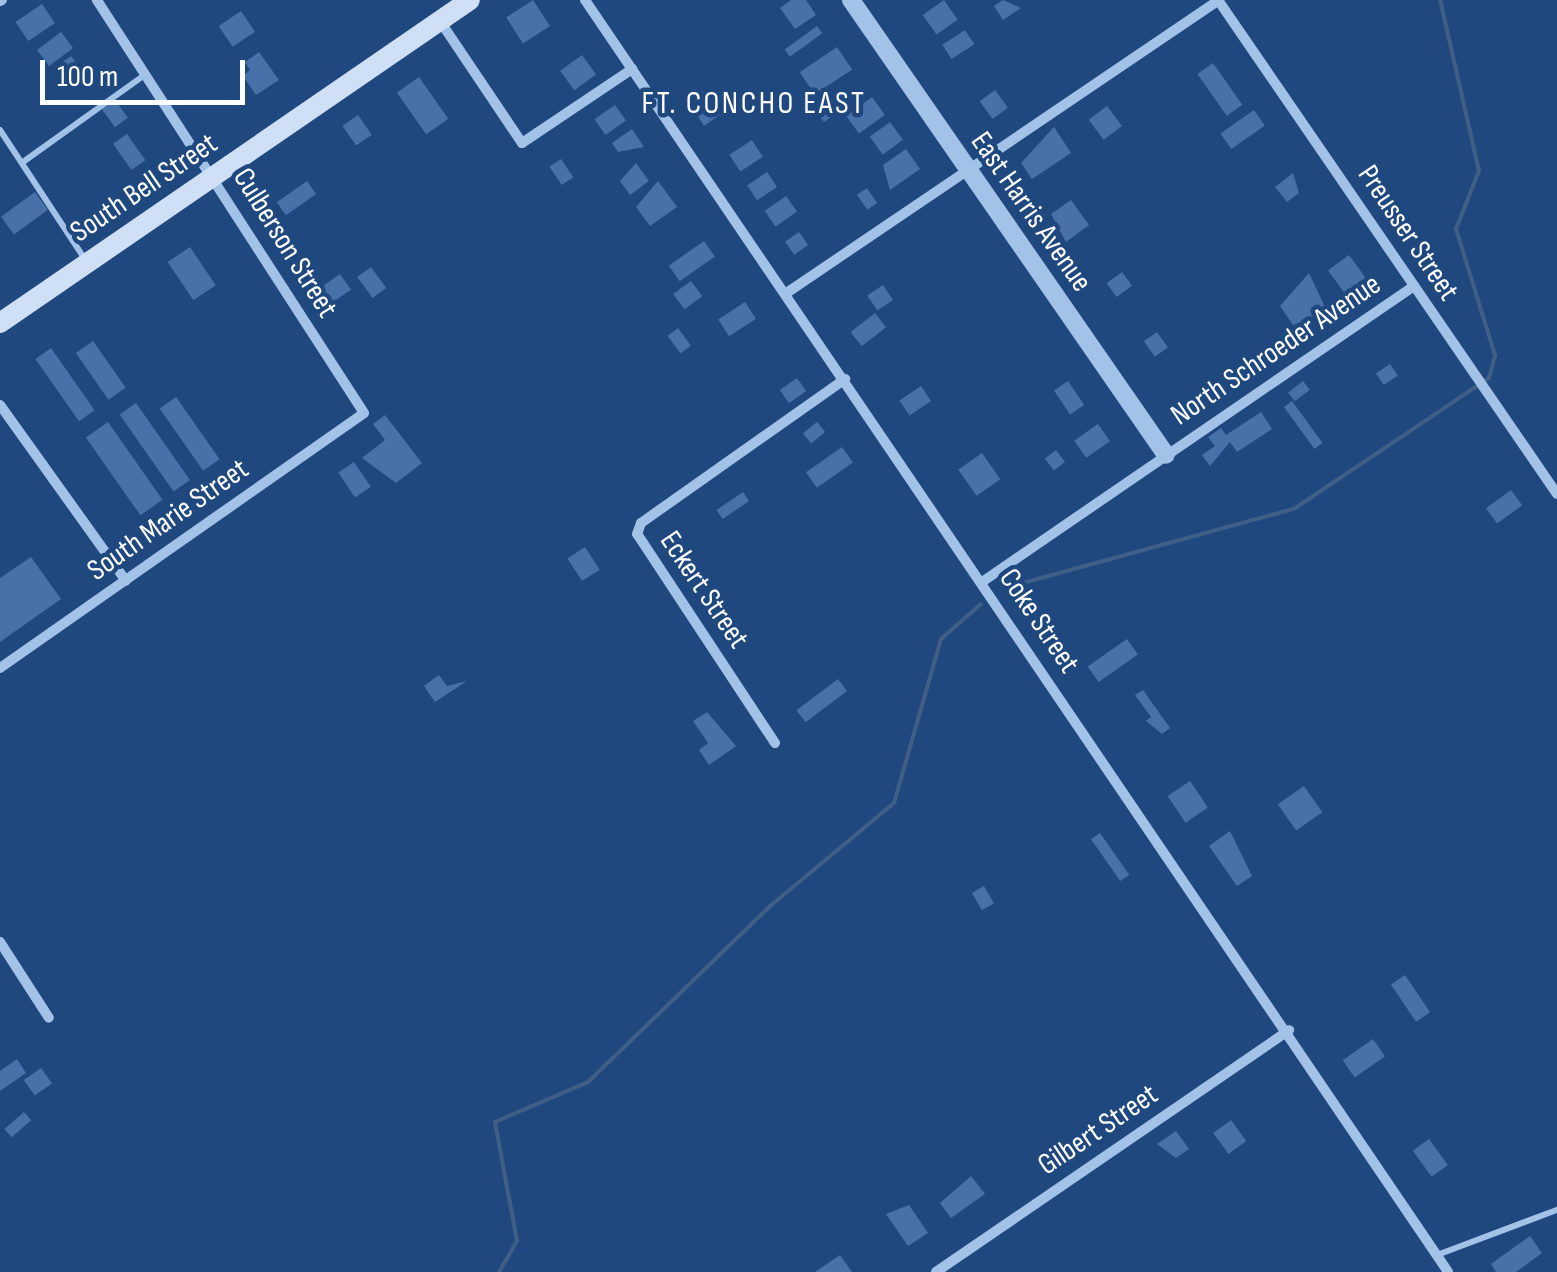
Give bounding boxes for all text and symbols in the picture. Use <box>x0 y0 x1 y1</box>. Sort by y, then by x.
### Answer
scale bar <box>45 40 250 102</box>
text: 100 m <box>57 59 118 95</box>
district label: FT. CONCHO EAST <box>642 85 866 123</box>
street label: East Harris Avenue <box>963 125 1099 299</box>
street label: South Bell Street <box>64 126 224 250</box>
street label: Preusser Street <box>1350 159 1466 307</box>
street label: Culberson Street <box>225 162 345 324</box>
street label: North Schroeder Avenue <box>1164 267 1388 433</box>
street label: South Marie Street <box>81 451 255 589</box>
street label: Eckert Street <box>652 525 756 655</box>
street label: Coke Street <box>991 562 1087 680</box>
street label: Gilbert Street <box>1031 1077 1165 1183</box>

